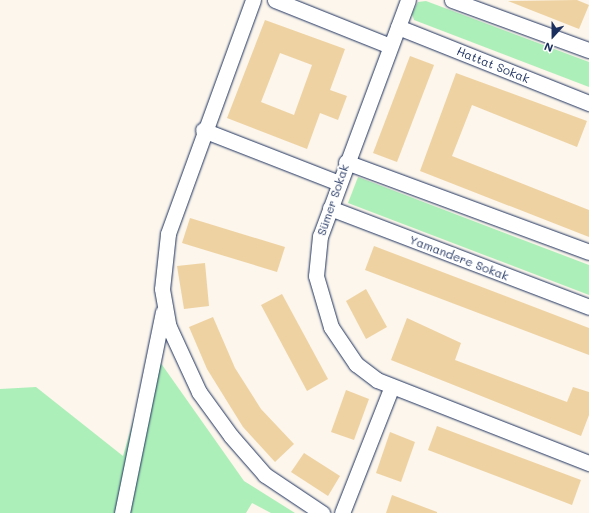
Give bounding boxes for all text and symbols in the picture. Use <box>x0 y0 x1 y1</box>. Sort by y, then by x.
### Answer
north arrow <box>533 16 573 56</box>
text: N <box>542 39 555 56</box>
street label: Hattat Sokak <box>454 44 532 86</box>
street label: Sümer Sokak <box>314 163 352 237</box>
street label: Yamandere Sokak <box>407 232 511 284</box>

